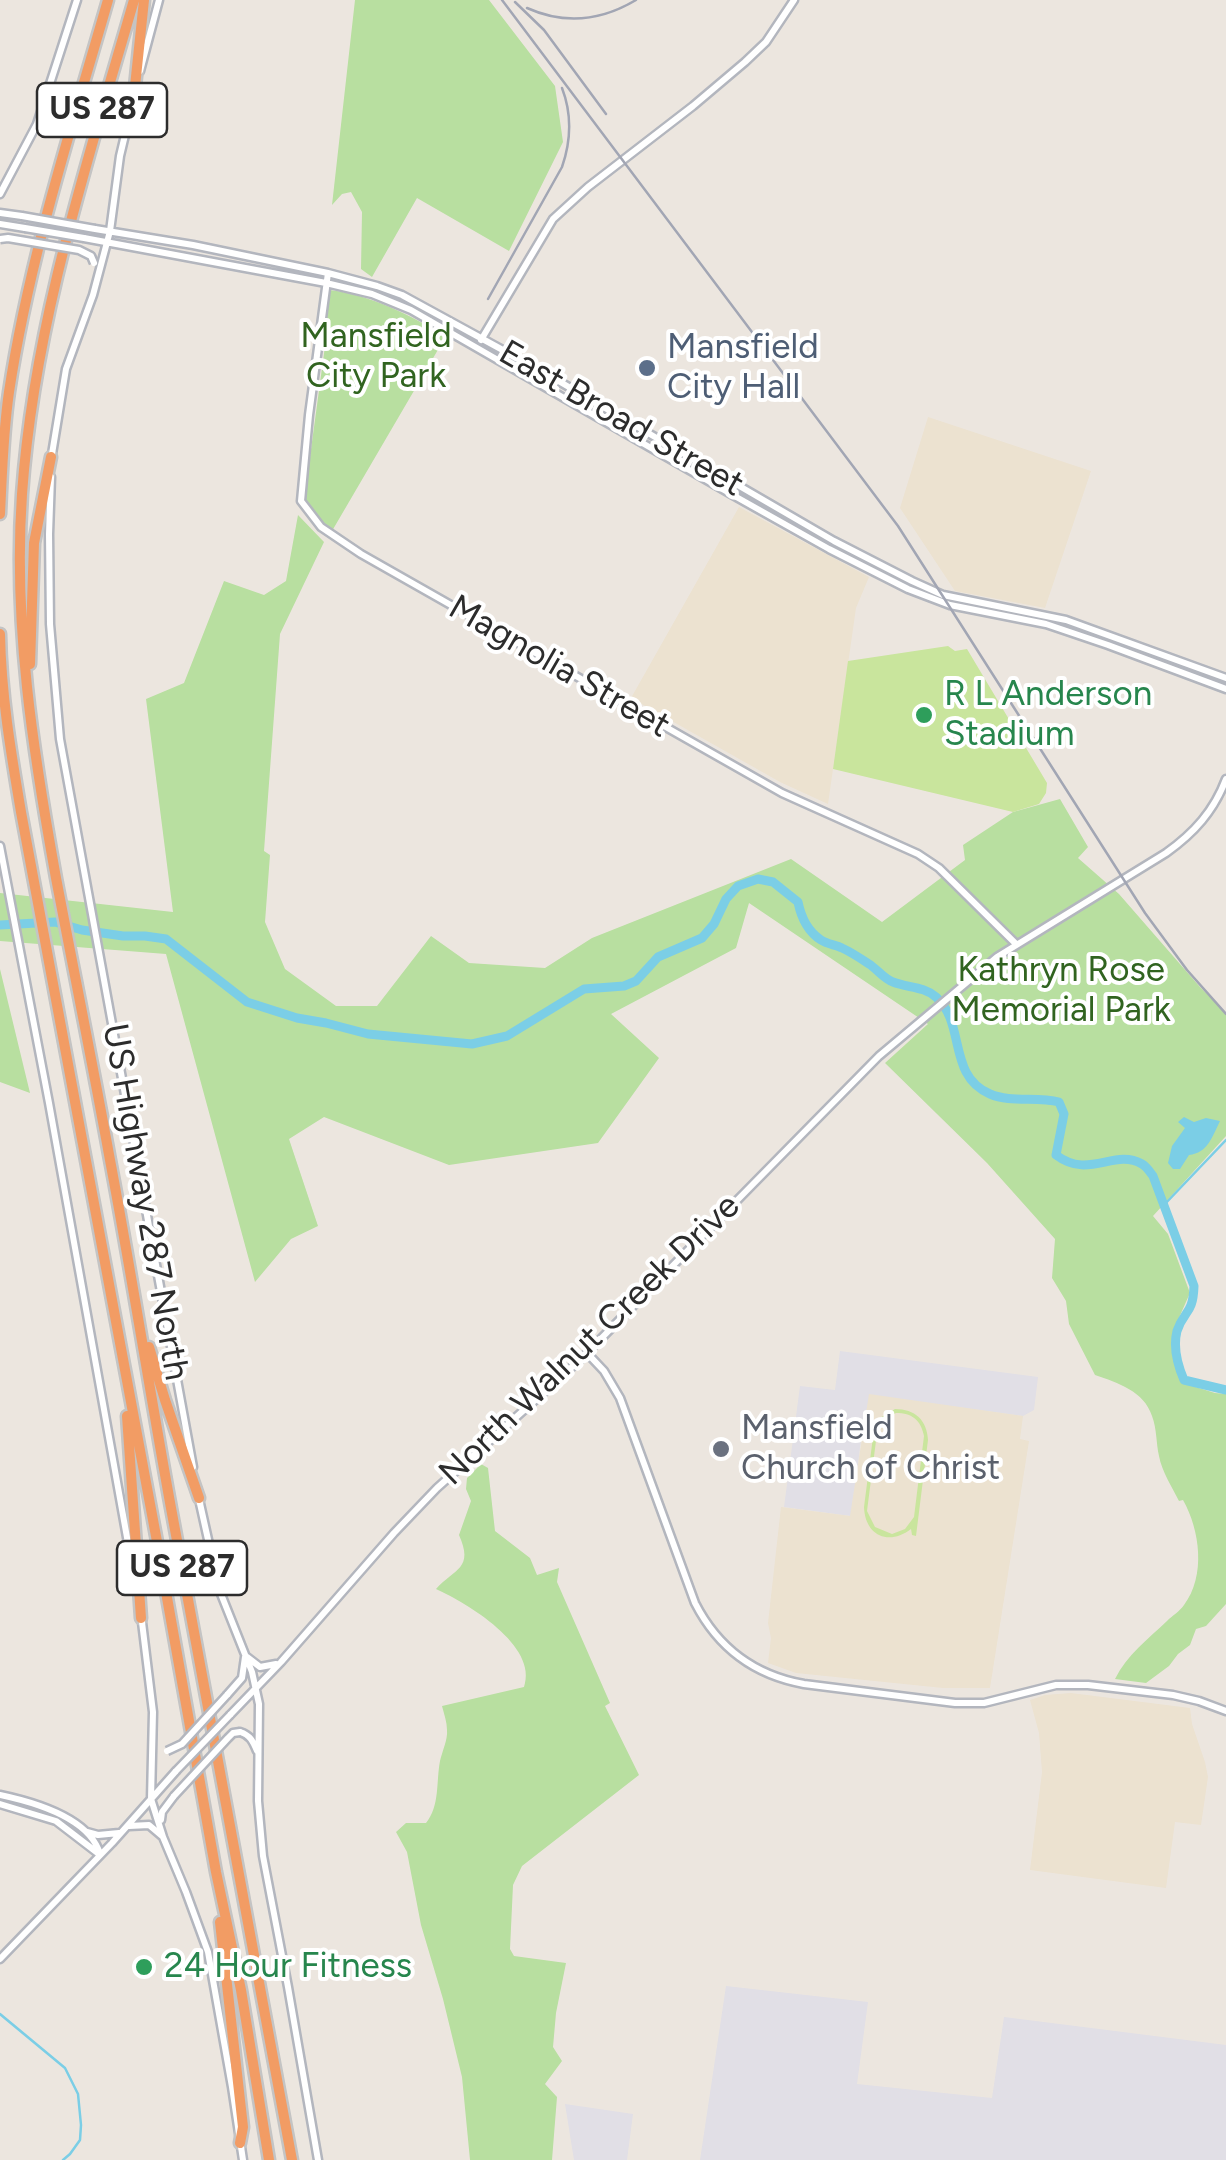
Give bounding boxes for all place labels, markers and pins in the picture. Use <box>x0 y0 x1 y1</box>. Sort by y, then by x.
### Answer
place label: Mansfield City Hall <box>667 327 819 409</box>
marker: Mansfield City Hall <box>636 357 658 379</box>
place label: R L Anderson Stadium <box>944 674 1152 756</box>
marker: R L Anderson Stadium <box>913 704 935 726</box>
place label: Mansfield Church of Christ <box>741 1408 1000 1490</box>
marker: Mansfield Church of Christ <box>710 1438 732 1460</box>
place label: 24 Hour Fitness <box>164 1946 412 1988</box>
marker: 24 Hour Fitness <box>133 1956 155 1978</box>

